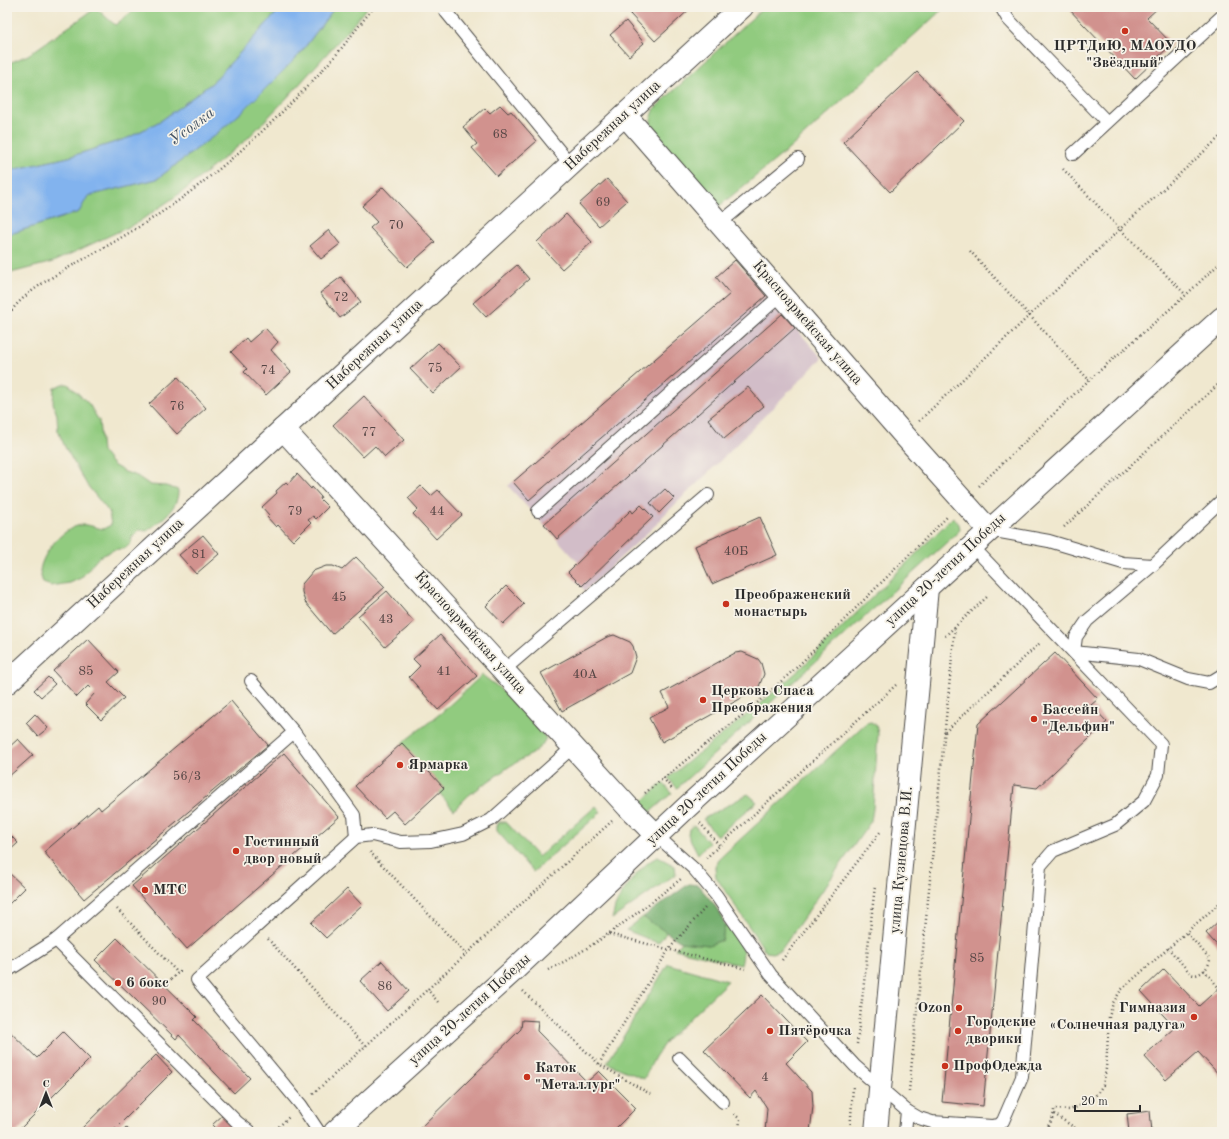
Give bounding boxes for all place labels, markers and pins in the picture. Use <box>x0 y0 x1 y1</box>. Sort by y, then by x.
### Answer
marker: ЦРТДиЮ, МАОУДО "Звёздный" <box>1120 26 1130 36</box>
place label: ЦРТДиЮ, МАОУДО "Звёздный" <box>1053 39 1197 71</box>
place label: Преображенский монастырь <box>734 588 851 620</box>
marker: Преображенский монастырь <box>721 599 731 609</box>
place label: Церковь Спаса Преображения <box>711 684 814 716</box>
marker: Церковь Спаса Преображения <box>698 695 708 705</box>
place label: Бассейн "Дельфин" <box>1042 703 1115 735</box>
marker: Бассейн "Дельфин" <box>1029 714 1039 724</box>
place label: Ярмарка <box>408 758 468 773</box>
marker: Ярмарка <box>395 760 405 770</box>
place label: Гостинный двор новый <box>244 835 322 867</box>
marker: Гостинный двор новый <box>231 846 241 856</box>
place label: МТС <box>153 883 187 898</box>
marker: МТС <box>140 885 150 895</box>
place label: 6 бокс <box>126 976 169 991</box>
marker: 6 бокс <box>113 978 123 988</box>
place label: Ozon <box>918 1001 951 1016</box>
place label: Гимназия «Солнечная радуга» <box>1049 1001 1186 1033</box>
marker: Ozon <box>954 1003 964 1013</box>
marker: Гимназия «Солнечная радуга» <box>1189 1012 1199 1022</box>
place label: Городские дворики <box>966 1015 1036 1047</box>
place label: Пятёрочка <box>778 1024 852 1039</box>
marker: Пятёрочка <box>765 1026 775 1036</box>
marker: Городские дворики <box>953 1026 963 1036</box>
place label: ПрофОдежда <box>953 1059 1043 1074</box>
place label: Каток "Металлург" <box>535 1061 620 1093</box>
marker: ПрофОдежда <box>940 1061 950 1071</box>
marker: Каток "Металлург" <box>522 1072 532 1082</box>

